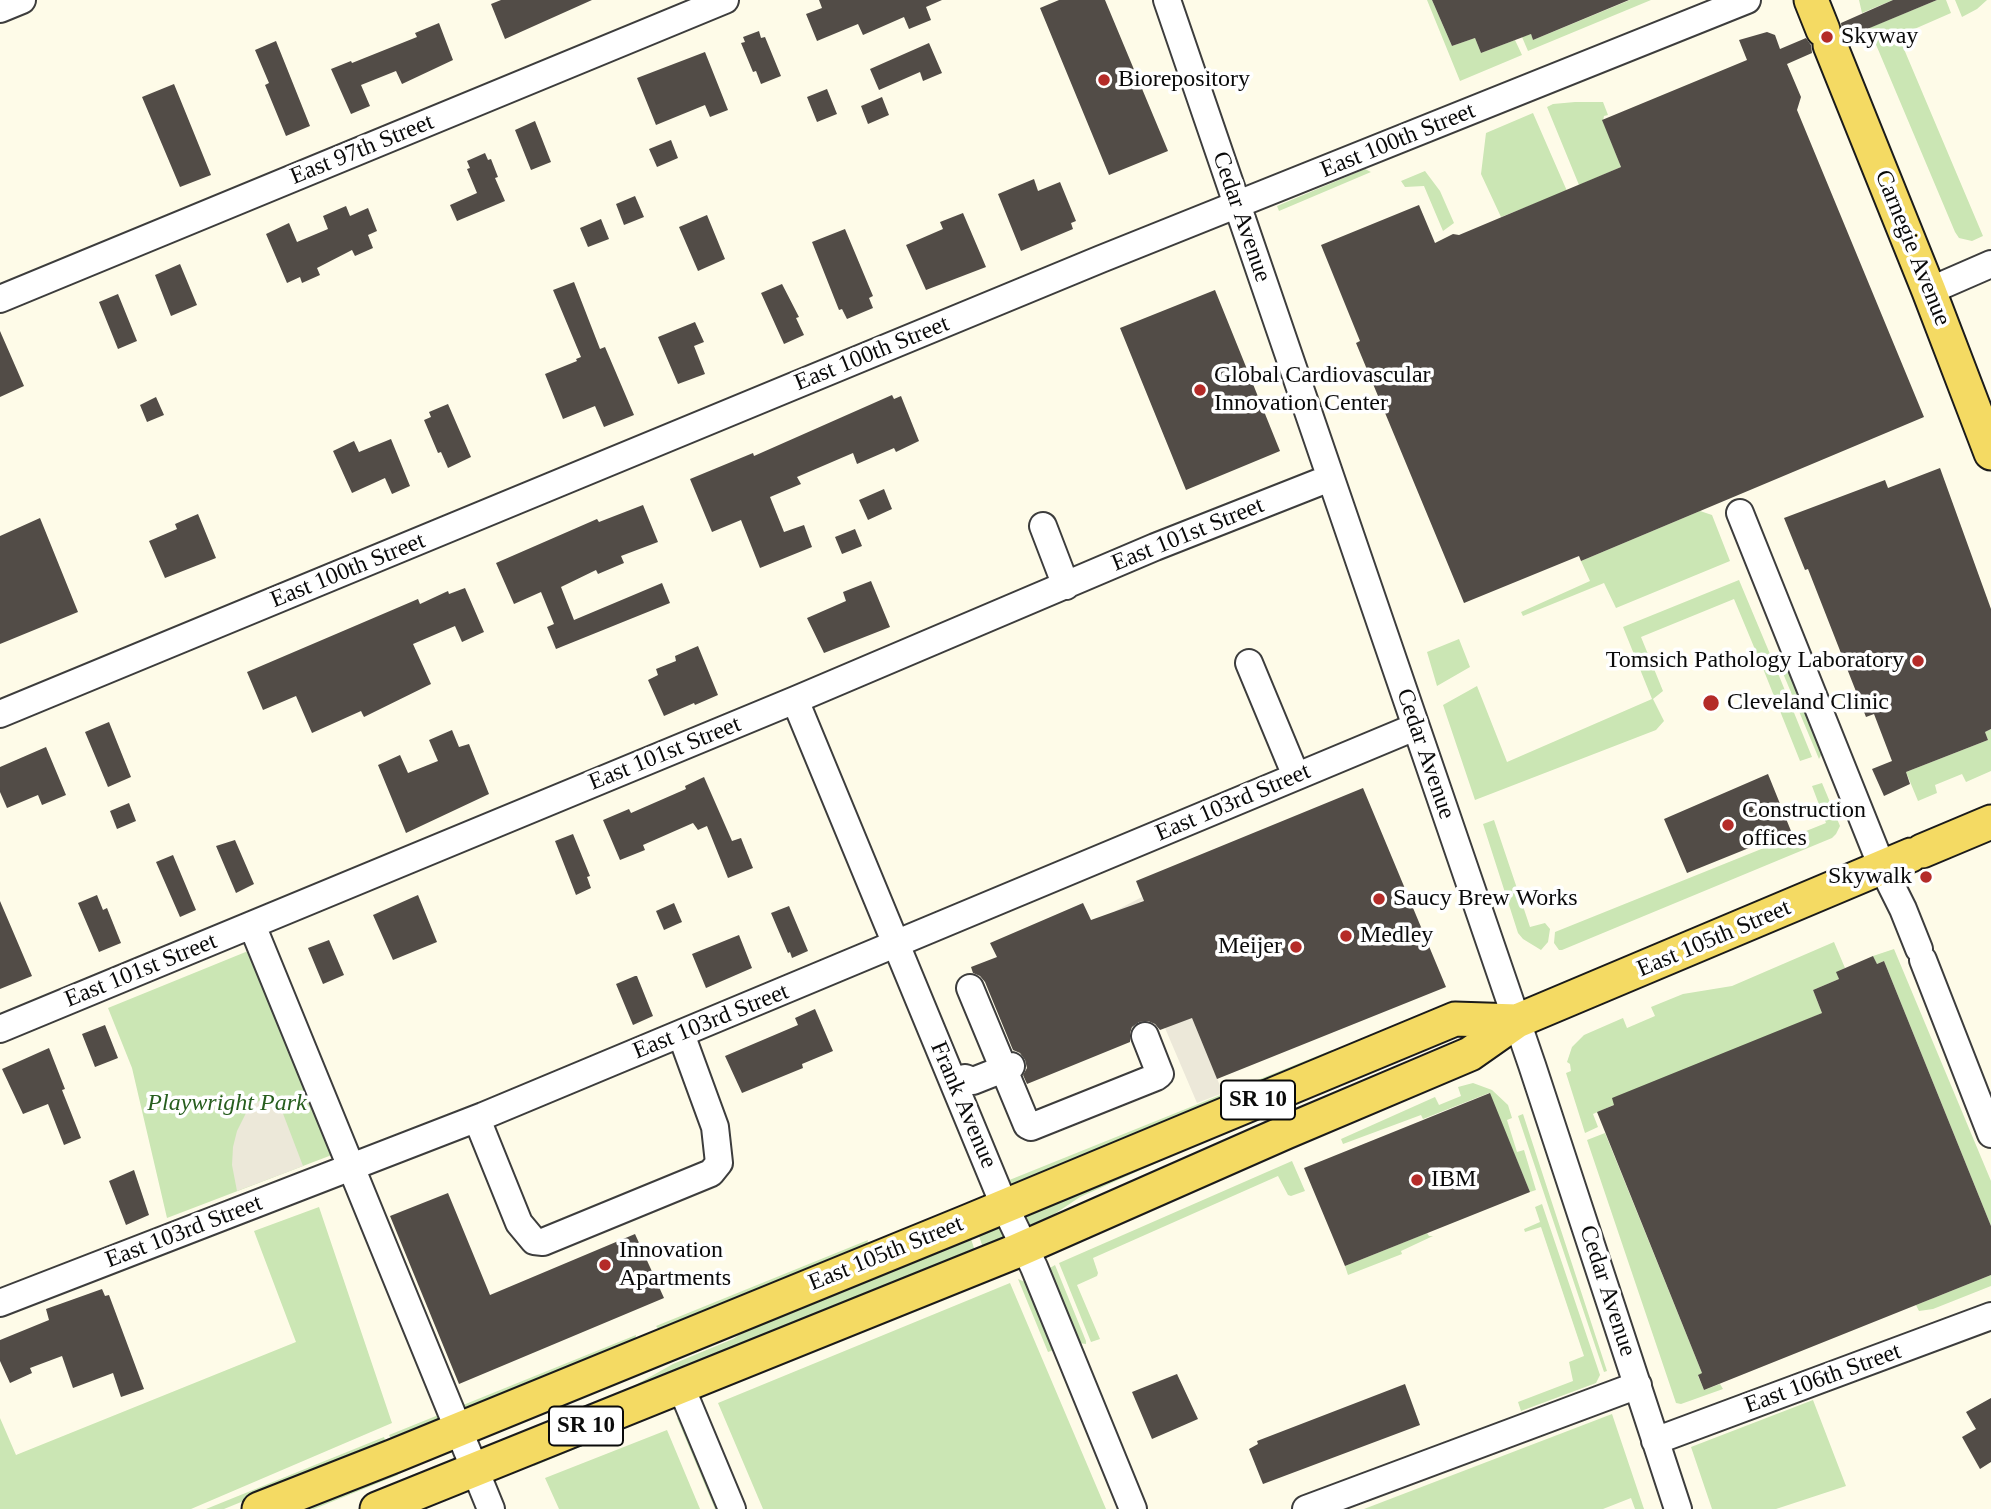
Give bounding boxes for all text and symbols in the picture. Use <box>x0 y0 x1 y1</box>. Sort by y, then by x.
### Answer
place label: Skyway <box>1841 23 1918 51</box>
marker: Skyway <box>1819 29 1835 45</box>
place label: Biorepository <box>1118 66 1250 94</box>
marker: Biorepository <box>1096 72 1112 88</box>
street label: East 100th Street <box>1317 97 1479 185</box>
street label: East 97th Street <box>286 108 438 192</box>
street label: Cedar Avenue <box>1205 148 1277 286</box>
street label: Carnegie Avenue <box>1868 166 1956 330</box>
street label: East 100th Street <box>791 310 953 398</box>
place label: Global Cardiovascular Innovation Center <box>1214 362 1431 418</box>
marker: Global Cardiovascular Innovation Center <box>1192 382 1208 398</box>
street label: East 101st Street <box>1108 491 1268 579</box>
street label: East 100th Street <box>267 527 429 615</box>
place label: Tomsich Pathology Laboratory <box>1606 647 1904 675</box>
marker: Tomsich Pathology Laboratory <box>1910 653 1926 669</box>
street label: Cedar Avenue <box>1389 685 1461 823</box>
place label: Cleveland Clinic <box>1727 689 1889 717</box>
marker: Cleveland Clinic <box>1701 693 1721 713</box>
street label: East 101st Street <box>585 710 745 798</box>
street label: East 103rd Street <box>1151 757 1315 849</box>
place label: Construction offices <box>1742 797 1866 853</box>
marker: Construction offices <box>1720 817 1736 833</box>
place label: Skywalk <box>1828 863 1912 891</box>
marker: Skywalk <box>1918 869 1934 885</box>
place label: Saucy Brew Works <box>1393 885 1578 913</box>
marker: Saucy Brew Works <box>1371 891 1387 907</box>
street label: East 105th Street <box>1633 894 1795 984</box>
place label: Medley <box>1360 922 1433 950</box>
street label: East 101st Street <box>61 927 221 1015</box>
marker: Medley <box>1338 928 1354 944</box>
place label: Meijer <box>1218 933 1282 961</box>
marker: Meijer <box>1288 939 1304 955</box>
street label: East 103rd Street <box>629 978 793 1066</box>
street label: Frank Avenue <box>923 1037 1003 1173</box>
road number: SR 10 <box>1221 1080 1295 1120</box>
park label: Playwright Park <box>147 1090 307 1118</box>
place label: IBM <box>1431 1166 1476 1194</box>
marker: IBM <box>1409 1172 1425 1188</box>
street label: East 103rd Street <box>102 1189 266 1275</box>
street label: East 105th Street <box>805 1210 967 1298</box>
street label: Cedar Avenue <box>1572 1222 1642 1360</box>
place label: Innovation Apartments <box>619 1237 731 1293</box>
marker: Innovation Apartments <box>597 1257 613 1273</box>
street label: East 106th Street <box>1741 1337 1905 1421</box>
road number: SR 10 <box>549 1406 623 1446</box>

